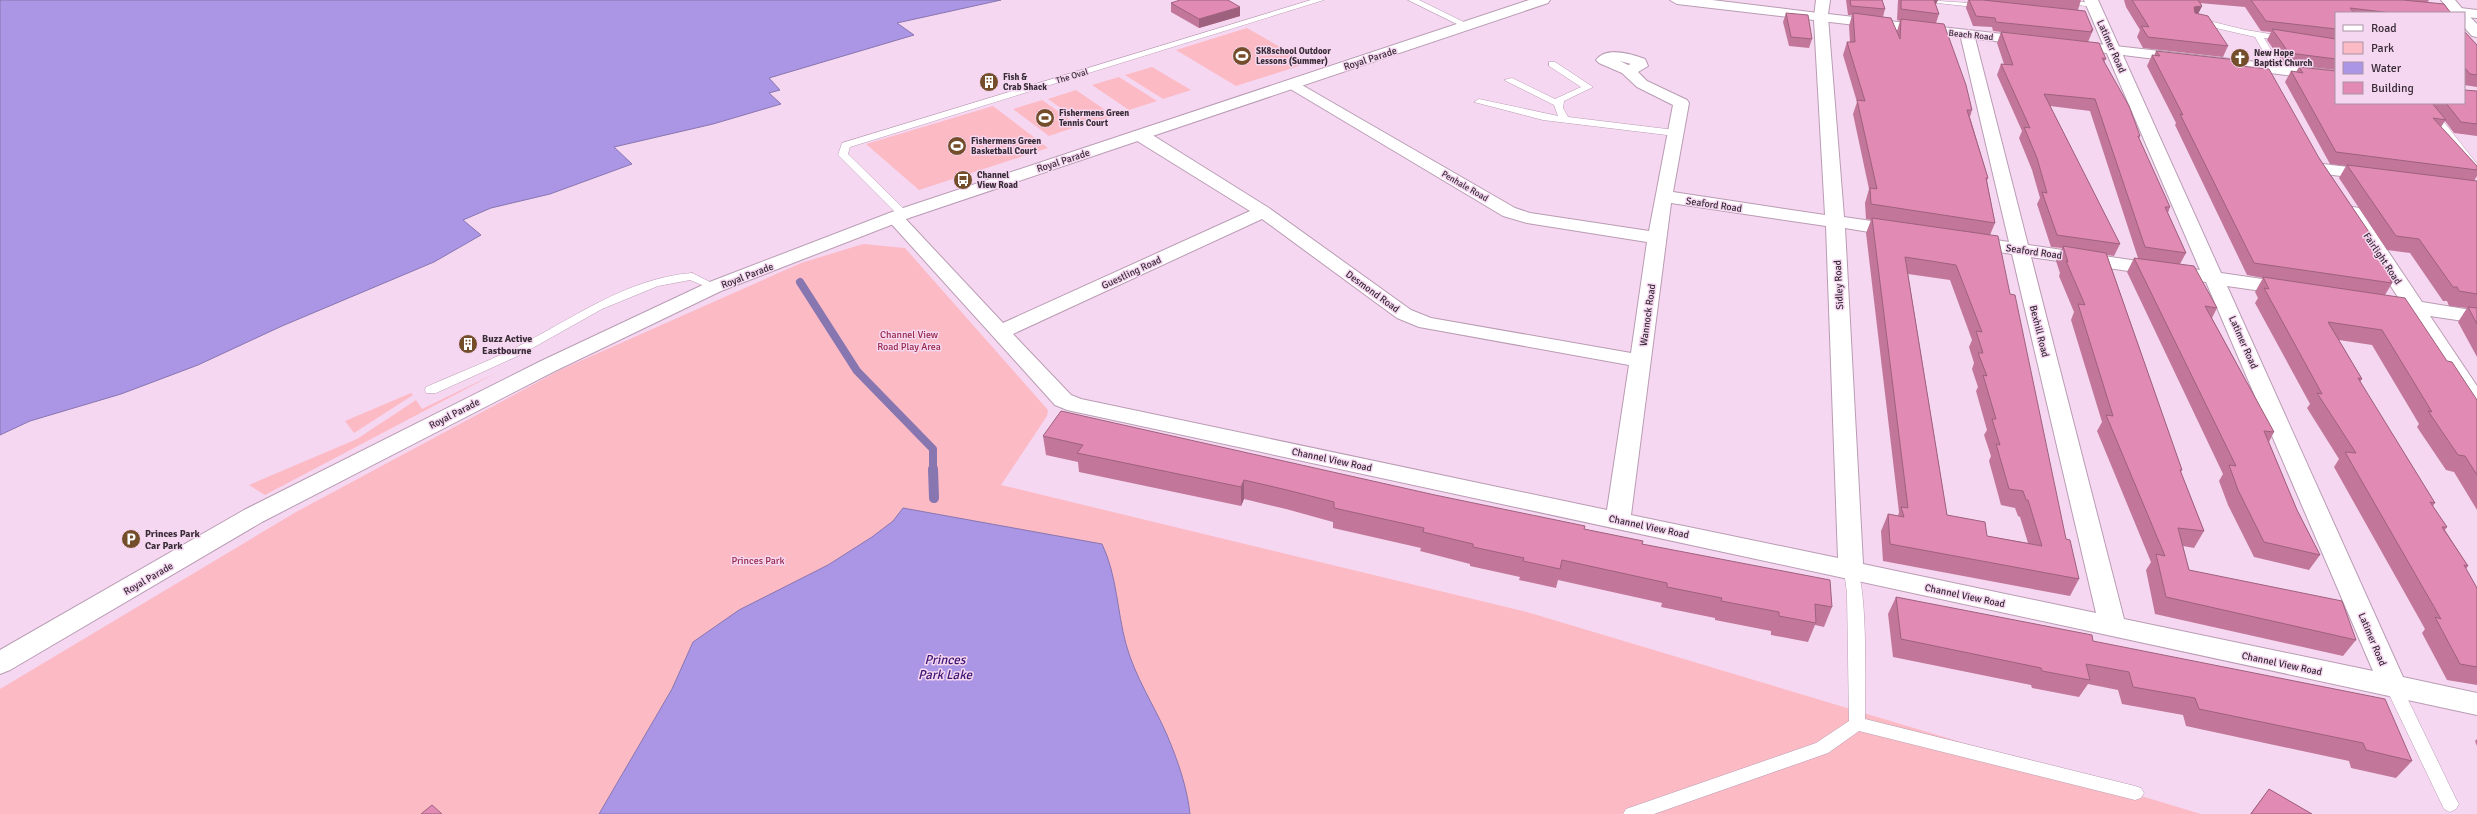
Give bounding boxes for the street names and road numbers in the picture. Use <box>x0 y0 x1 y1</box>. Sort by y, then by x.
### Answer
street label: Latimer Road <box>2094 18 2128 75</box>
street label: Beach Road <box>1948 28 1994 43</box>
street label: Royal Parade <box>1342 45 1398 73</box>
street label: The Oval <box>1055 66 1090 87</box>
street label: Royal Parade <box>1035 147 1091 175</box>
street label: Penhale Road <box>1439 169 1490 204</box>
street label: Seaford Road <box>1685 195 1743 215</box>
street label: Fairlight Road <box>2360 230 2404 287</box>
street label: Seaford Road <box>2005 242 2063 262</box>
street label: Guestling Road <box>1100 254 1163 292</box>
street label: Royal Parade <box>719 260 775 291</box>
street label: Sidley Road <box>1832 260 1846 310</box>
street label: Desmond Road <box>1343 268 1402 315</box>
street label: Wannock Road <box>1638 283 1658 347</box>
street label: Bexhill Road <box>2027 304 2051 358</box>
street label: Latimer Road <box>2226 314 2260 371</box>
street label: Royal Parade <box>427 396 482 432</box>
street label: Channel View Road <box>1291 446 1373 474</box>
street label: Channel View Road <box>1608 513 1690 541</box>
street label: Royal Parade <box>122 560 175 598</box>
street label: Channel View Road <box>1924 582 2006 610</box>
street label: Latimer Road <box>2355 611 2389 668</box>
street label: Channel View Road <box>2241 650 2323 678</box>

